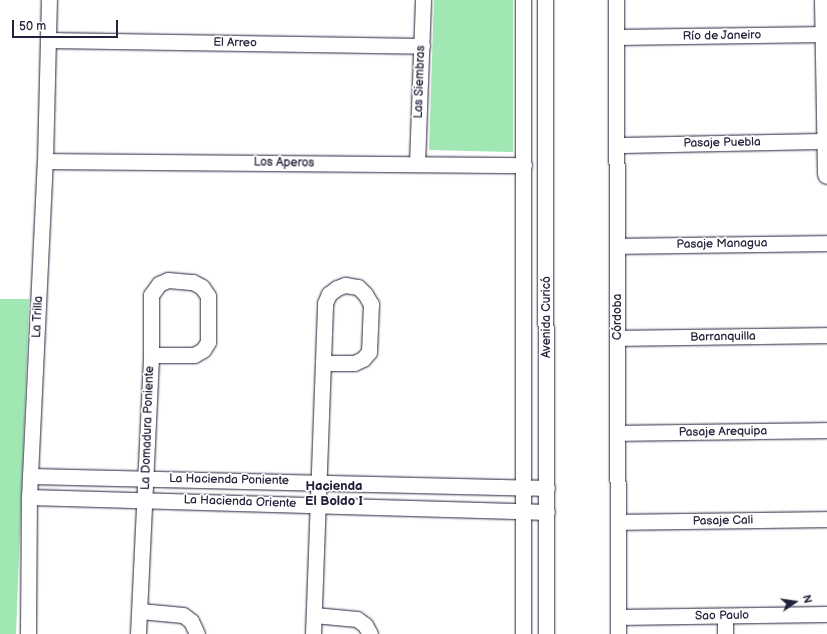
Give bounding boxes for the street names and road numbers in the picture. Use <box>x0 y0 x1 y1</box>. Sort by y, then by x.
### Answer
street label: Río de Janeiro <box>682 28 762 44</box>
street label: El Arreo <box>213 35 257 51</box>
street label: Las Siembras <box>412 45 428 119</box>
street label: Pasaje Puebla <box>683 135 761 151</box>
street label: Los Aperos <box>253 155 315 171</box>
street label: Pasaje Managua <box>676 236 768 252</box>
street label: Avenida Curicó <box>540 276 554 358</box>
street label: Córdoba <box>611 294 625 340</box>
street label: La Trilla <box>30 295 46 339</box>
street label: Barranquilla <box>690 329 756 345</box>
street label: La Domadura Poniente <box>139 366 157 490</box>
street label: Pasaje Arequipa <box>679 424 767 440</box>
street label: La Hacienda Poniente <box>169 472 289 488</box>
street label: La Hacienda Oriente <box>183 493 297 511</box>
street label: Pasaje Cali <box>693 513 753 529</box>
street label: Sao Paulo <box>695 608 749 624</box>

